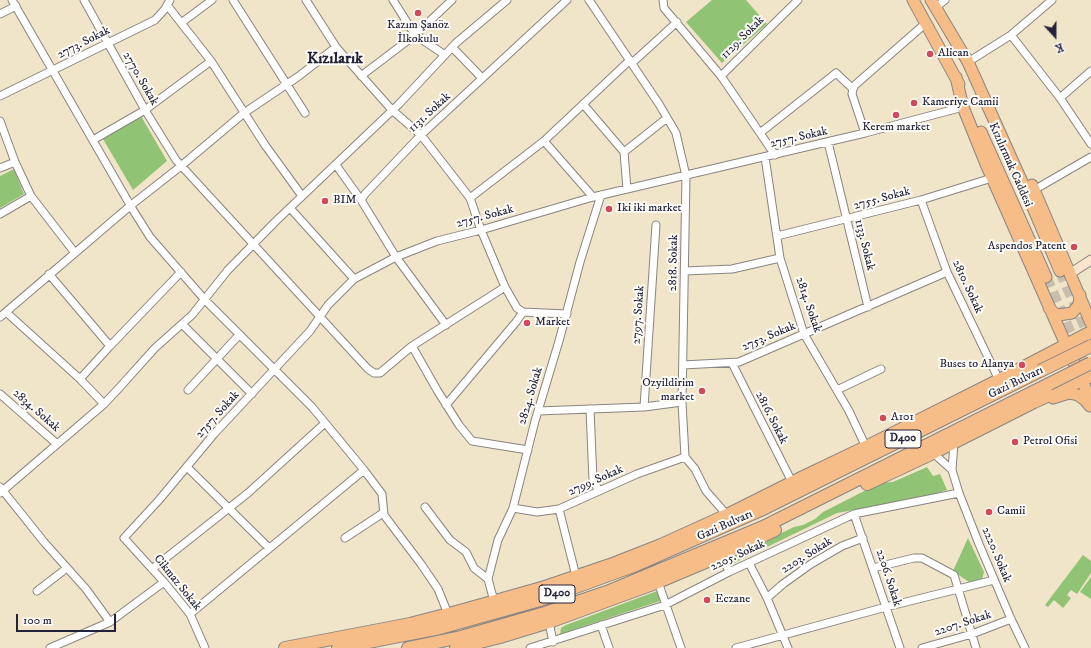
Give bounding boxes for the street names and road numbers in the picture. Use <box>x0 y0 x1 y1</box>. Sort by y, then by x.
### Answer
street label: 1129. Sokak <box>718 13 768 63</box>
street label: 2773. Sokak <box>55 24 113 62</box>
street label: 2770. Sokak <box>119 50 161 108</box>
street label: 1131. Sokak <box>406 90 454 136</box>
street label: Kızılırmak Caddesi <box>985 121 1035 209</box>
street label: 2757. Sokak <box>769 124 829 152</box>
street label: 2755. Sokak <box>852 185 912 213</box>
street label: 2757. Sokak <box>455 202 515 232</box>
street label: 1133. Sokak <box>851 218 877 272</box>
street label: 2818. Sokak <box>666 234 682 292</box>
street label: 2810. Sokak <box>948 258 986 316</box>
street label: 2814. Sokak <box>792 275 824 335</box>
street label: 2797. Sokak <box>630 285 648 345</box>
street label: 2753. Sokak <box>740 319 798 355</box>
street label: Gazi Bulvarı <box>986 364 1046 402</box>
street label: 2824. Sokak <box>515 365 547 427</box>
street label: 2834. Sokak <box>9 387 63 435</box>
street label: 2757. Sokak <box>193 388 243 442</box>
street label: 2816. Sokak <box>752 389 790 447</box>
road number: D400 <box>885 430 921 448</box>
street label: 2799. Sokak <box>566 463 626 499</box>
street label: Gazi Bulvarı <box>695 507 755 545</box>
street label: 2220. Sokak <box>978 525 1014 585</box>
street label: 2203. Sokak <box>779 535 835 577</box>
street label: 2205. Sokak <box>709 537 767 575</box>
street label: 2206. Sokak <box>872 548 904 608</box>
street label: Cikmaz Sokak <box>150 552 204 614</box>
road number: D400 <box>539 585 575 603</box>
street label: 2207. Sokak <box>933 608 993 640</box>

